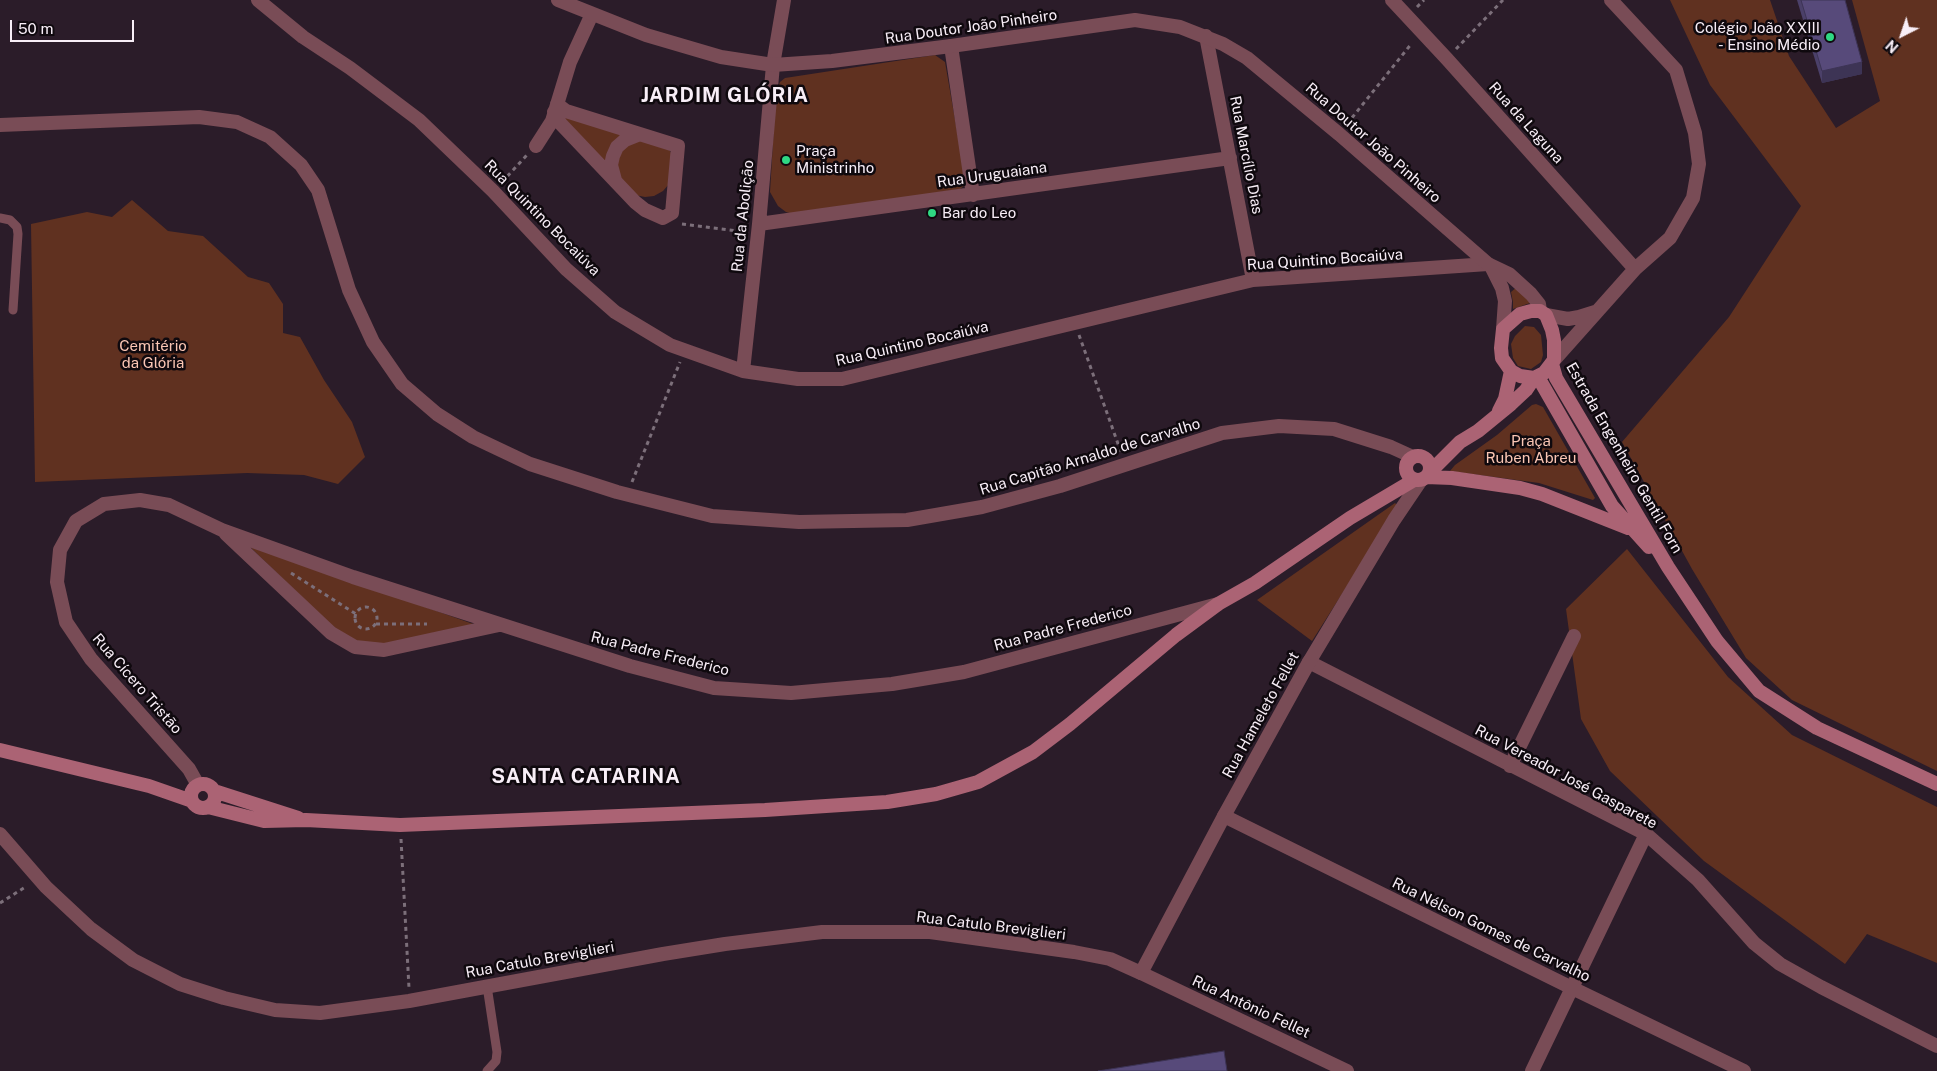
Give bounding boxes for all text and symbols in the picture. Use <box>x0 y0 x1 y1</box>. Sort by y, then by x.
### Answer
street label: Rua Doutor João Pinheiro <box>884 6 1058 48</box>
scale bar <box>12 10 136 42</box>
north arrow <box>1877 10 1927 60</box>
place label: Colégio João XXIII - Ensino Médio <box>1695 19 1820 54</box>
text: 50 m <box>18 20 53 37</box>
marker: Colégio João XXIII - Ensino Médio <box>1824 31 1836 43</box>
text: N <box>1883 37 1902 56</box>
street label: Rua Doutor João Pinheiro <box>1302 79 1444 207</box>
street label: Rua da Laguna <box>1485 79 1567 167</box>
district label: JARDIM GLÓRIA <box>639 84 811 108</box>
street label: Rua Marcílio Dias <box>1226 94 1266 216</box>
place label: Praça Ministrinho <box>796 142 874 177</box>
marker: Praça Ministrinho <box>780 154 792 166</box>
street label: Rua Quintino Bocaiúva <box>480 156 604 280</box>
street label: Rua Uruguaiana <box>936 158 1048 192</box>
street label: Rua da Abolição <box>728 159 758 273</box>
place label: Bar do Leo <box>942 204 1016 222</box>
marker: Bar do Leo <box>926 207 938 219</box>
street label: Rua Quintino Bocaiúva <box>1246 246 1404 274</box>
street label: Rua Quintino Bocaiúva <box>834 318 990 370</box>
park label: Cemitério da Glória <box>119 337 187 372</box>
street label: Estrada Engenheiro Gentil Forn <box>1562 359 1686 557</box>
street label: Rua Capitão Arnaldo de Carvalho <box>978 415 1202 499</box>
park label: Praça Ruben Abreu <box>1485 432 1577 467</box>
street label: Rua Padre Frederico <box>992 601 1134 655</box>
street label: Rua Padre Frederico <box>589 628 731 680</box>
street label: Rua Cícero Tristão <box>89 630 185 738</box>
street label: Rua Hameleto Fellet <box>1219 649 1303 781</box>
street label: Rua Vereador José Gasparete <box>1472 721 1660 833</box>
district label: SANTA CATARINA <box>490 765 682 789</box>
street label: Rua Nélson Gomes de Carvalho <box>1389 874 1593 986</box>
street label: Rua Catulo Breviglieri <box>915 908 1067 944</box>
street label: Rua Catulo Breviglieri <box>464 938 616 982</box>
street label: Rua Antônio Fellet <box>1189 972 1313 1042</box>

